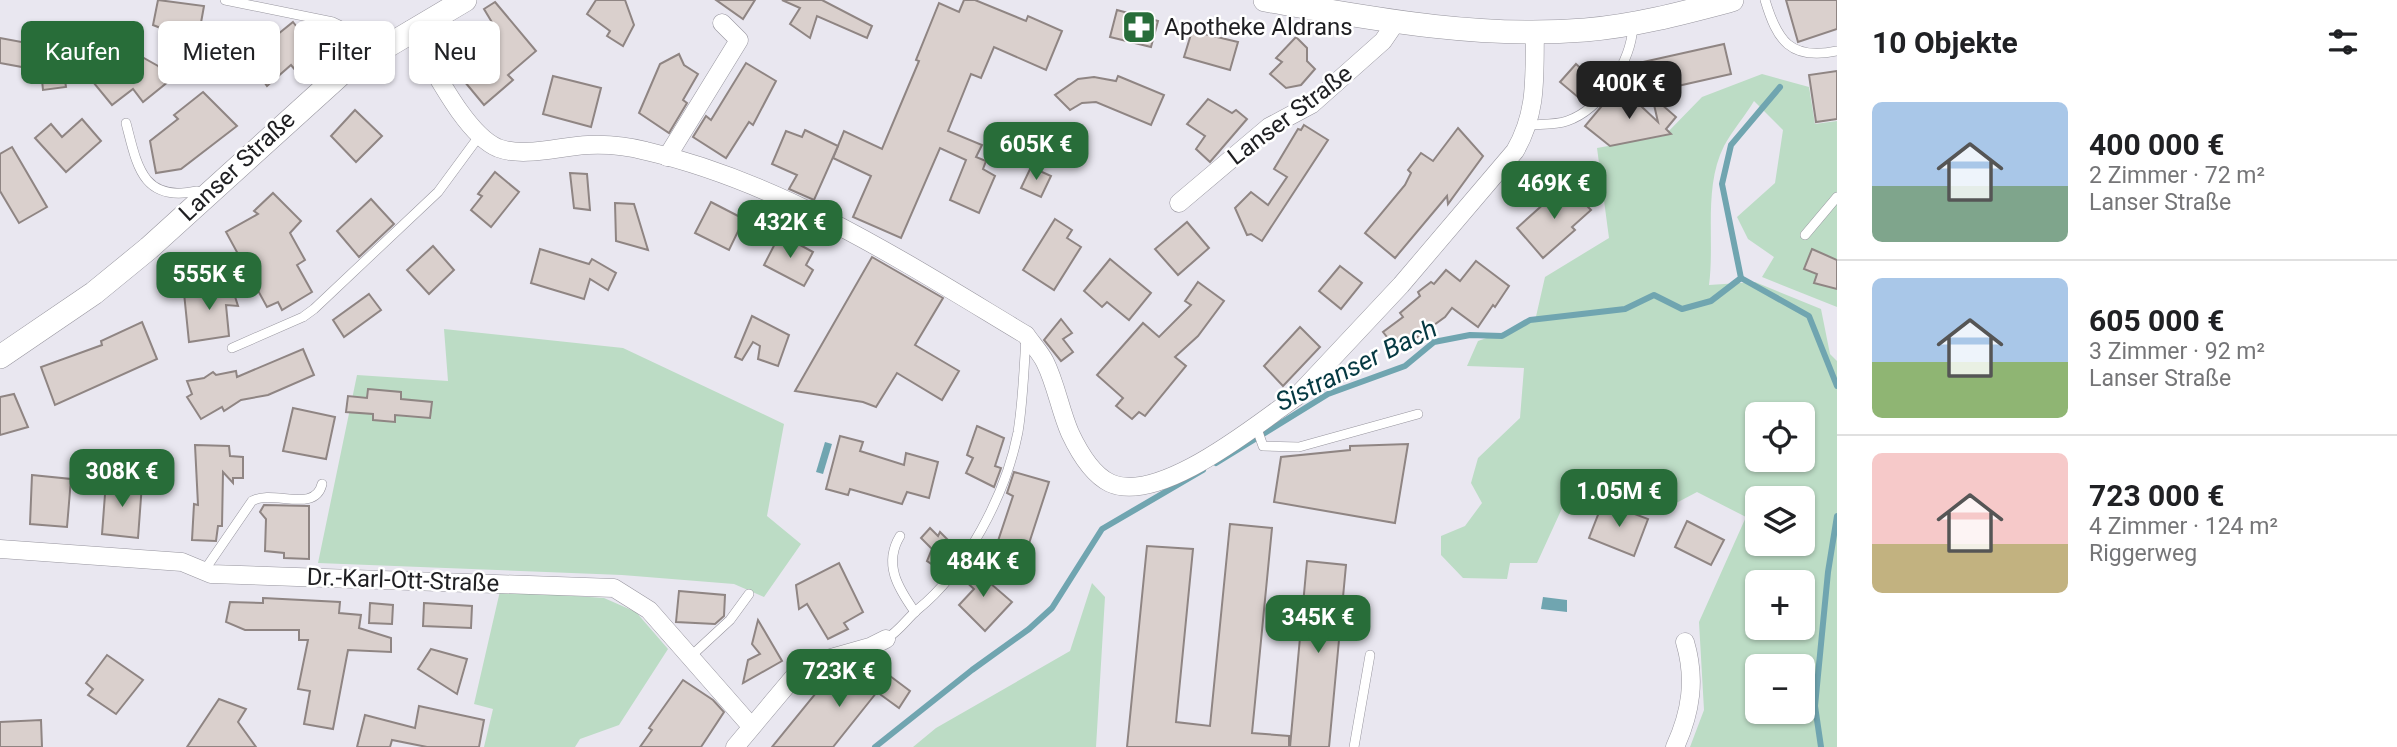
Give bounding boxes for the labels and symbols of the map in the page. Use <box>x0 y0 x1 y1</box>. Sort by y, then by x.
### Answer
pharmacy icon: Apotheke Aldrans <box>1120 8 1158 46</box>
place label: Apotheke Aldrans <box>1164 13 1353 41</box>
street label: Lanser Straße <box>1222 59 1358 171</box>
pin: 400K € <box>1572 61 1686 121</box>
street label: Lanser Straße <box>173 105 301 227</box>
pin: 605K € <box>979 122 1093 182</box>
pin: 469K € <box>1497 162 1611 221</box>
pin: 432K € <box>733 201 847 260</box>
pin: 555K € <box>152 252 266 312</box>
water label: Sistranser Bach <box>1270 313 1442 417</box>
pin: 308K € <box>65 449 179 509</box>
pin: 1.05M € <box>1554 470 1684 529</box>
pin: 484K € <box>926 540 1040 599</box>
street label: Dr.-Karl-Ott-Straße <box>306 563 500 597</box>
pin: 345K € <box>1261 596 1375 655</box>
pin: 723K € <box>782 650 896 709</box>

